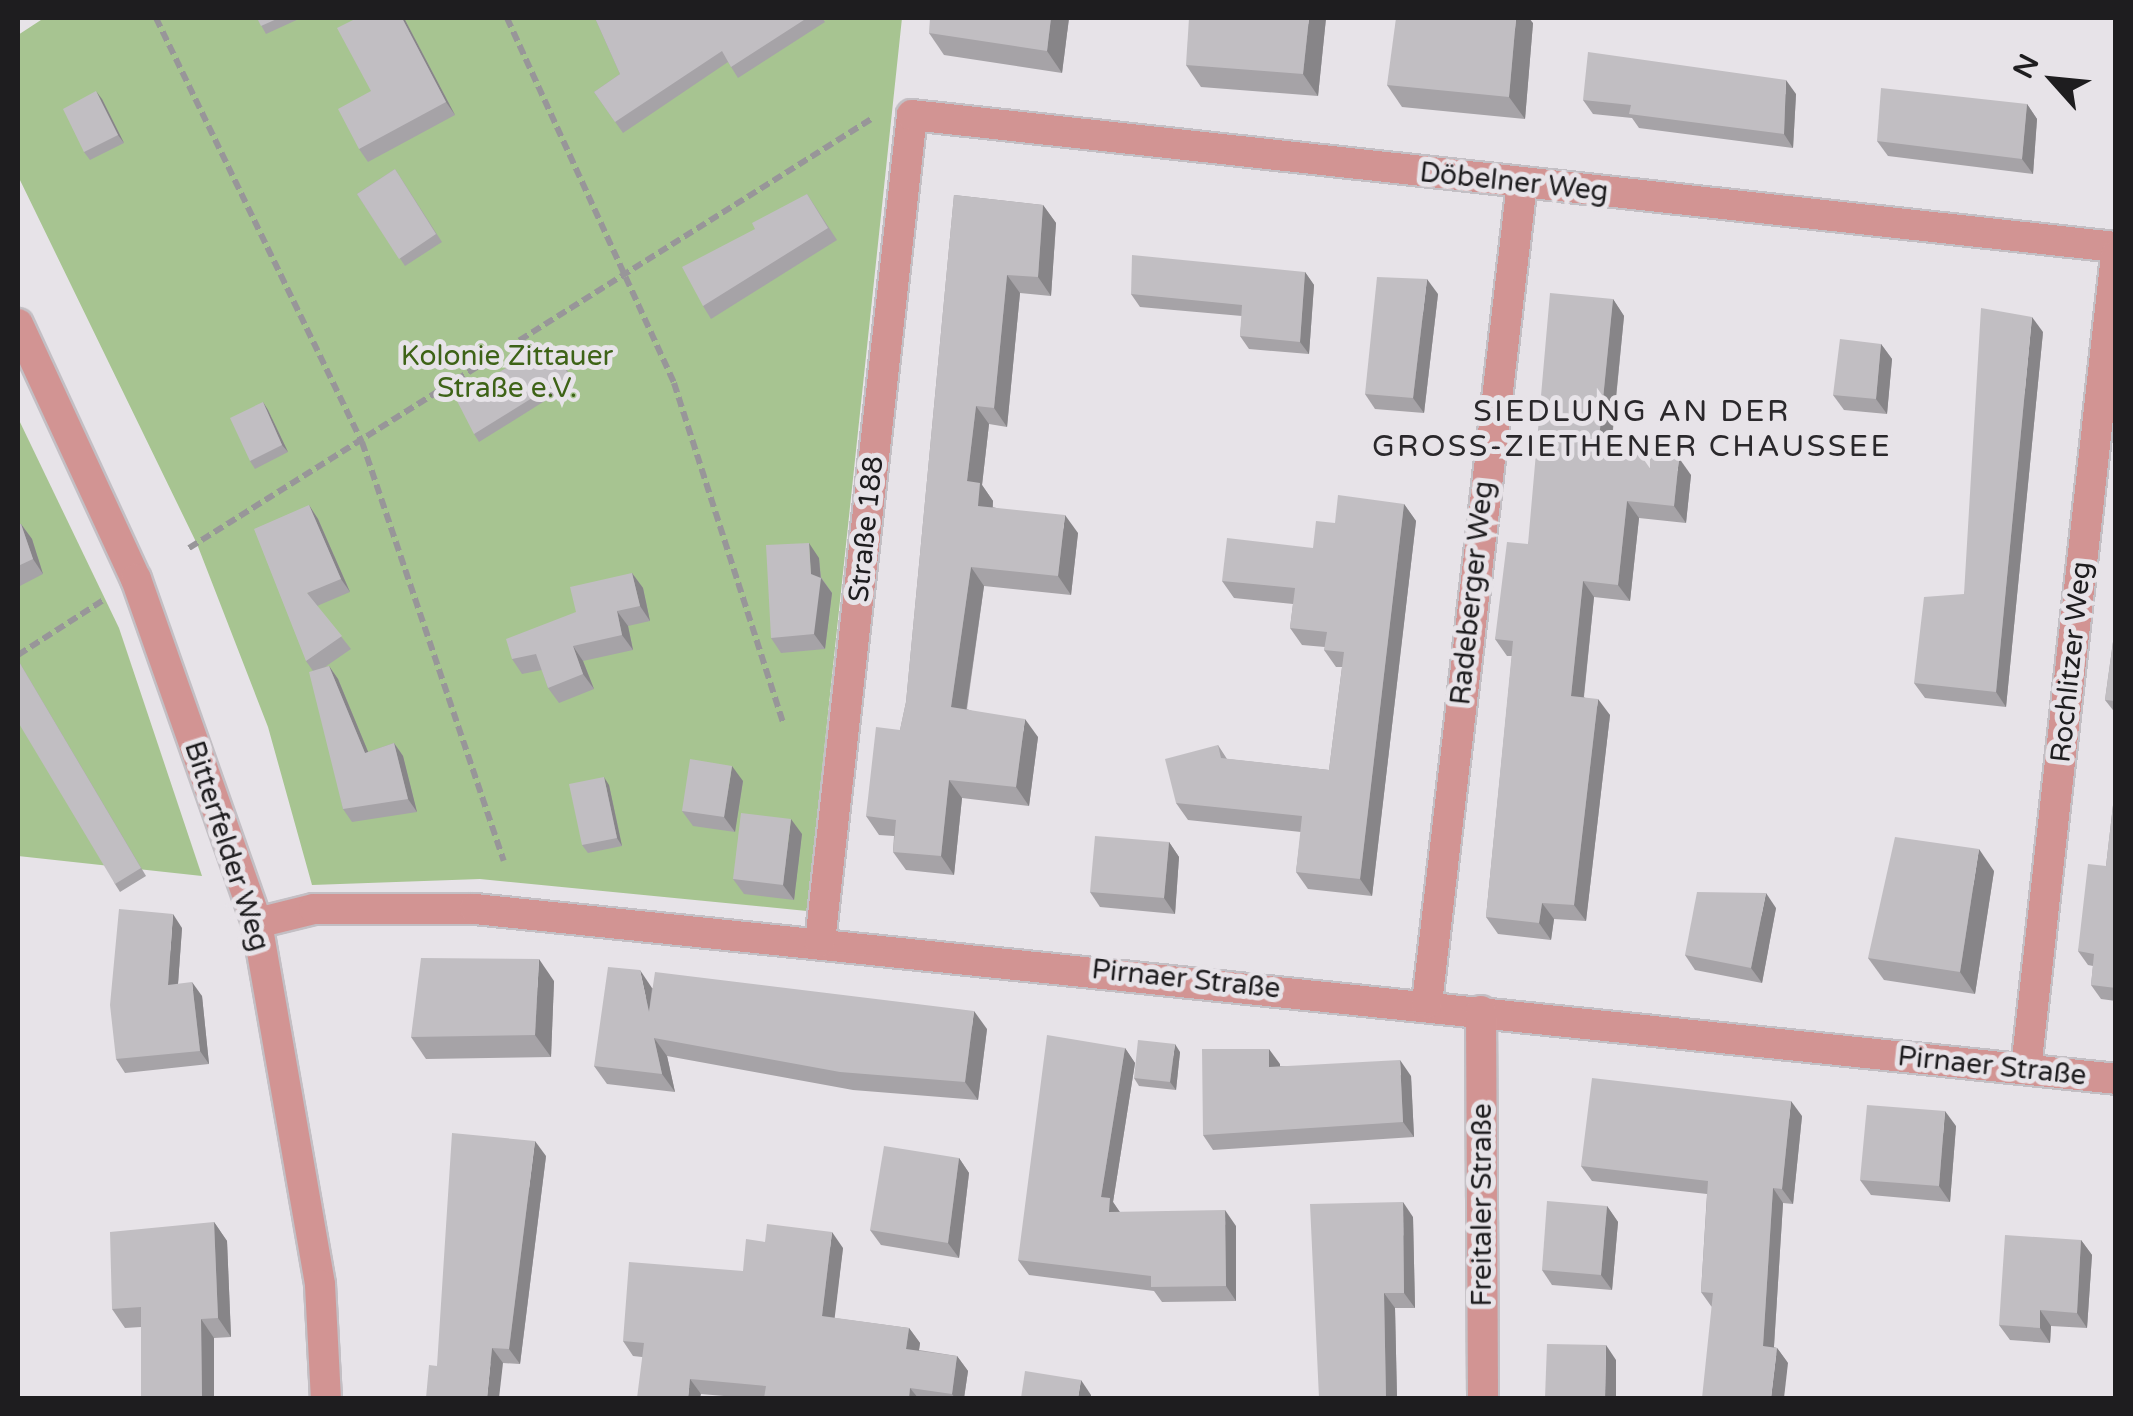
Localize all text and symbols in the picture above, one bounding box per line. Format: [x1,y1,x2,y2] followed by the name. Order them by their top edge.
[2003,30,2103,130] north arrow
[2006,49,2047,84] text: N
[1418,155,1610,209] street label: Döbelner Weg
[401,339,613,405] park label: Kolonie Zittauer Straße e.V.
[1372,394,1892,464] district label: SIEDLUNG AN DER GROSS-ZIETHENER CHAUSSEE
[842,454,890,604] street label: Straße 188
[1444,479,1500,707] street label: Radeberger Weg
[2044,560,2098,764] street label: Rochlitzer Weg
[177,737,277,955] street label: Bitterfelder Weg
[1090,952,1282,1006] street label: Pirnaer Straße
[1896,1039,2088,1093] street label: Pirnaer Straße
[1465,1103,1499,1307] street label: Freitaler Straße

